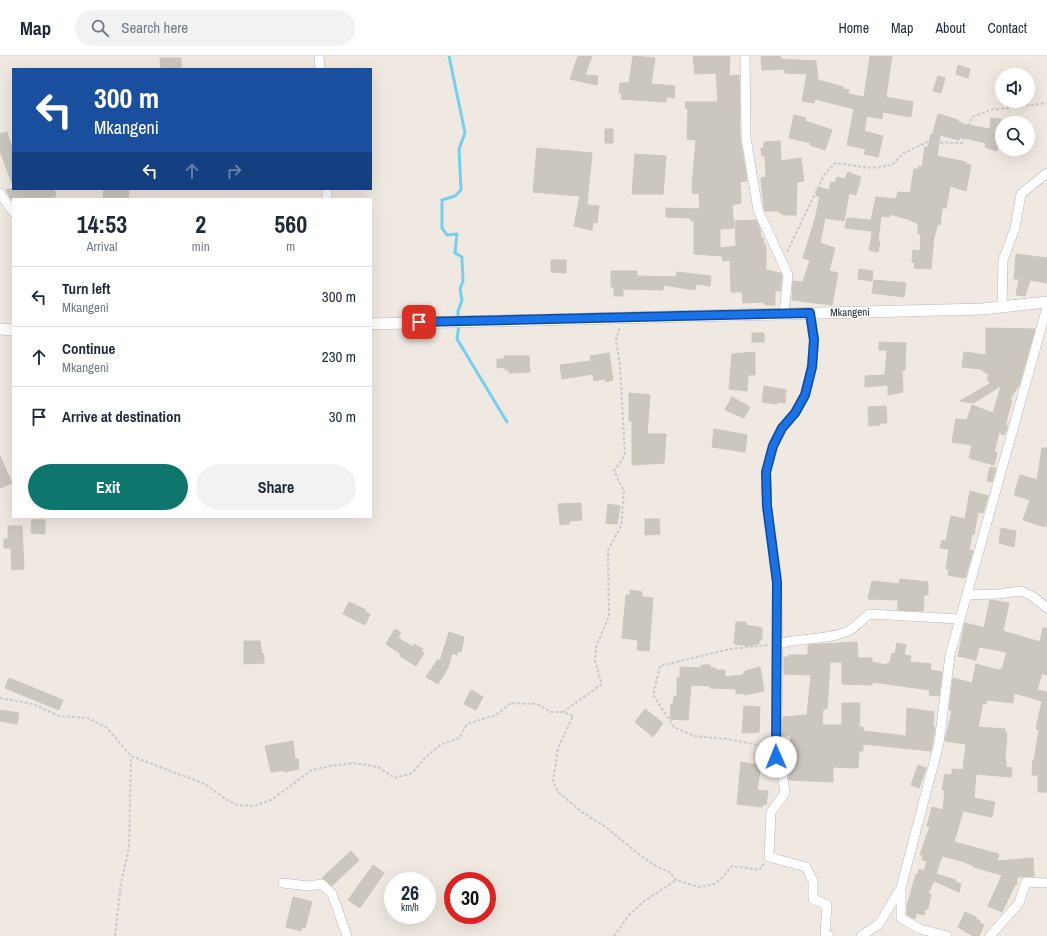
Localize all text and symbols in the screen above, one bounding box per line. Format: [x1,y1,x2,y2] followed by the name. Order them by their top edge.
[75,10,355,46] search box
[20,15,51,41] text: Map
[89,17,111,39] icon: search
[121,17,188,38] text: Search here
[838,19,869,37] text: Home
[891,19,913,37] text: Map
[935,19,965,37] text: About
[987,19,1027,37] text: Contact
[995,68,1035,156] map controls
[995,68,1035,108] button: sound
[94,79,159,117] text: 300 m
[28,84,80,136] icon: left
[94,115,159,140] text: Mkangeni
[995,116,1035,156] button: search
[139,160,161,182] icon: left
[181,160,203,182] icon: ahead
[223,160,245,182] icon: right
[77,208,127,240] text: 14:53
[195,208,206,240] text: 2
[274,208,307,240] text: 560
[87,238,117,255] text: Arrival
[192,238,210,255] text: min
[286,238,295,255] text: m
[62,278,110,299] text: Turn left
[28,286,50,308] icon: left
[322,286,356,307] text: 300 m
[62,299,109,316] text: Mkangeni
[402,305,436,339] pin
[830,305,870,319] street label: Mkangeni
[408,311,430,333] icon: arrive
[62,338,115,359] text: Continue
[28,346,50,368] icon: ahead
[322,346,356,367] text: 230 m
[62,359,109,376] text: Mkangeni
[28,406,50,428] icon: arrive
[62,406,181,427] text: Arrive at destination
[329,406,356,427] text: 30 m
[28,464,188,510] button: Exit
[196,464,356,510] button: Share
[755,736,797,778] position arrow
[444,872,496,924] speed limit sign: 30
[401,879,419,906] text: 26
[401,901,419,914] text: km/h

